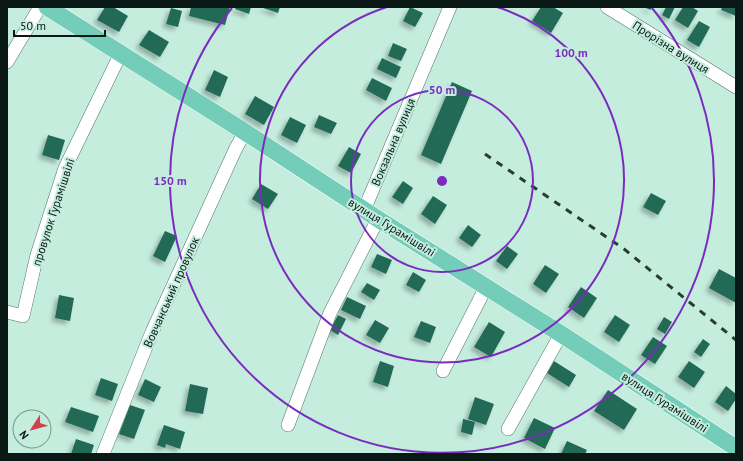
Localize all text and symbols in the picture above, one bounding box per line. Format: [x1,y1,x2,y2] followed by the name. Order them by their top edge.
[14,12,105,38] scale bar
[630,17,712,77] street label: Прорізна вулиця
[20,18,46,33] text: 50 m
[554,45,588,60] text: 100 m
[429,82,455,97] text: 50 m
[368,96,418,188] street label: Вокзальна вулиця
[28,156,78,268] street label: провулок Гурамішвілі
[153,173,187,188] text: 150 m
[435,174,449,188] centre of rings
[346,194,438,260] street label: вулиця Гурамішвілі
[140,234,202,350] street label: Вовчанський провулок
[619,369,711,435] street label: вулиця Гурамішвілі
[12,409,52,449] north arrow
[16,428,32,442] text: N

